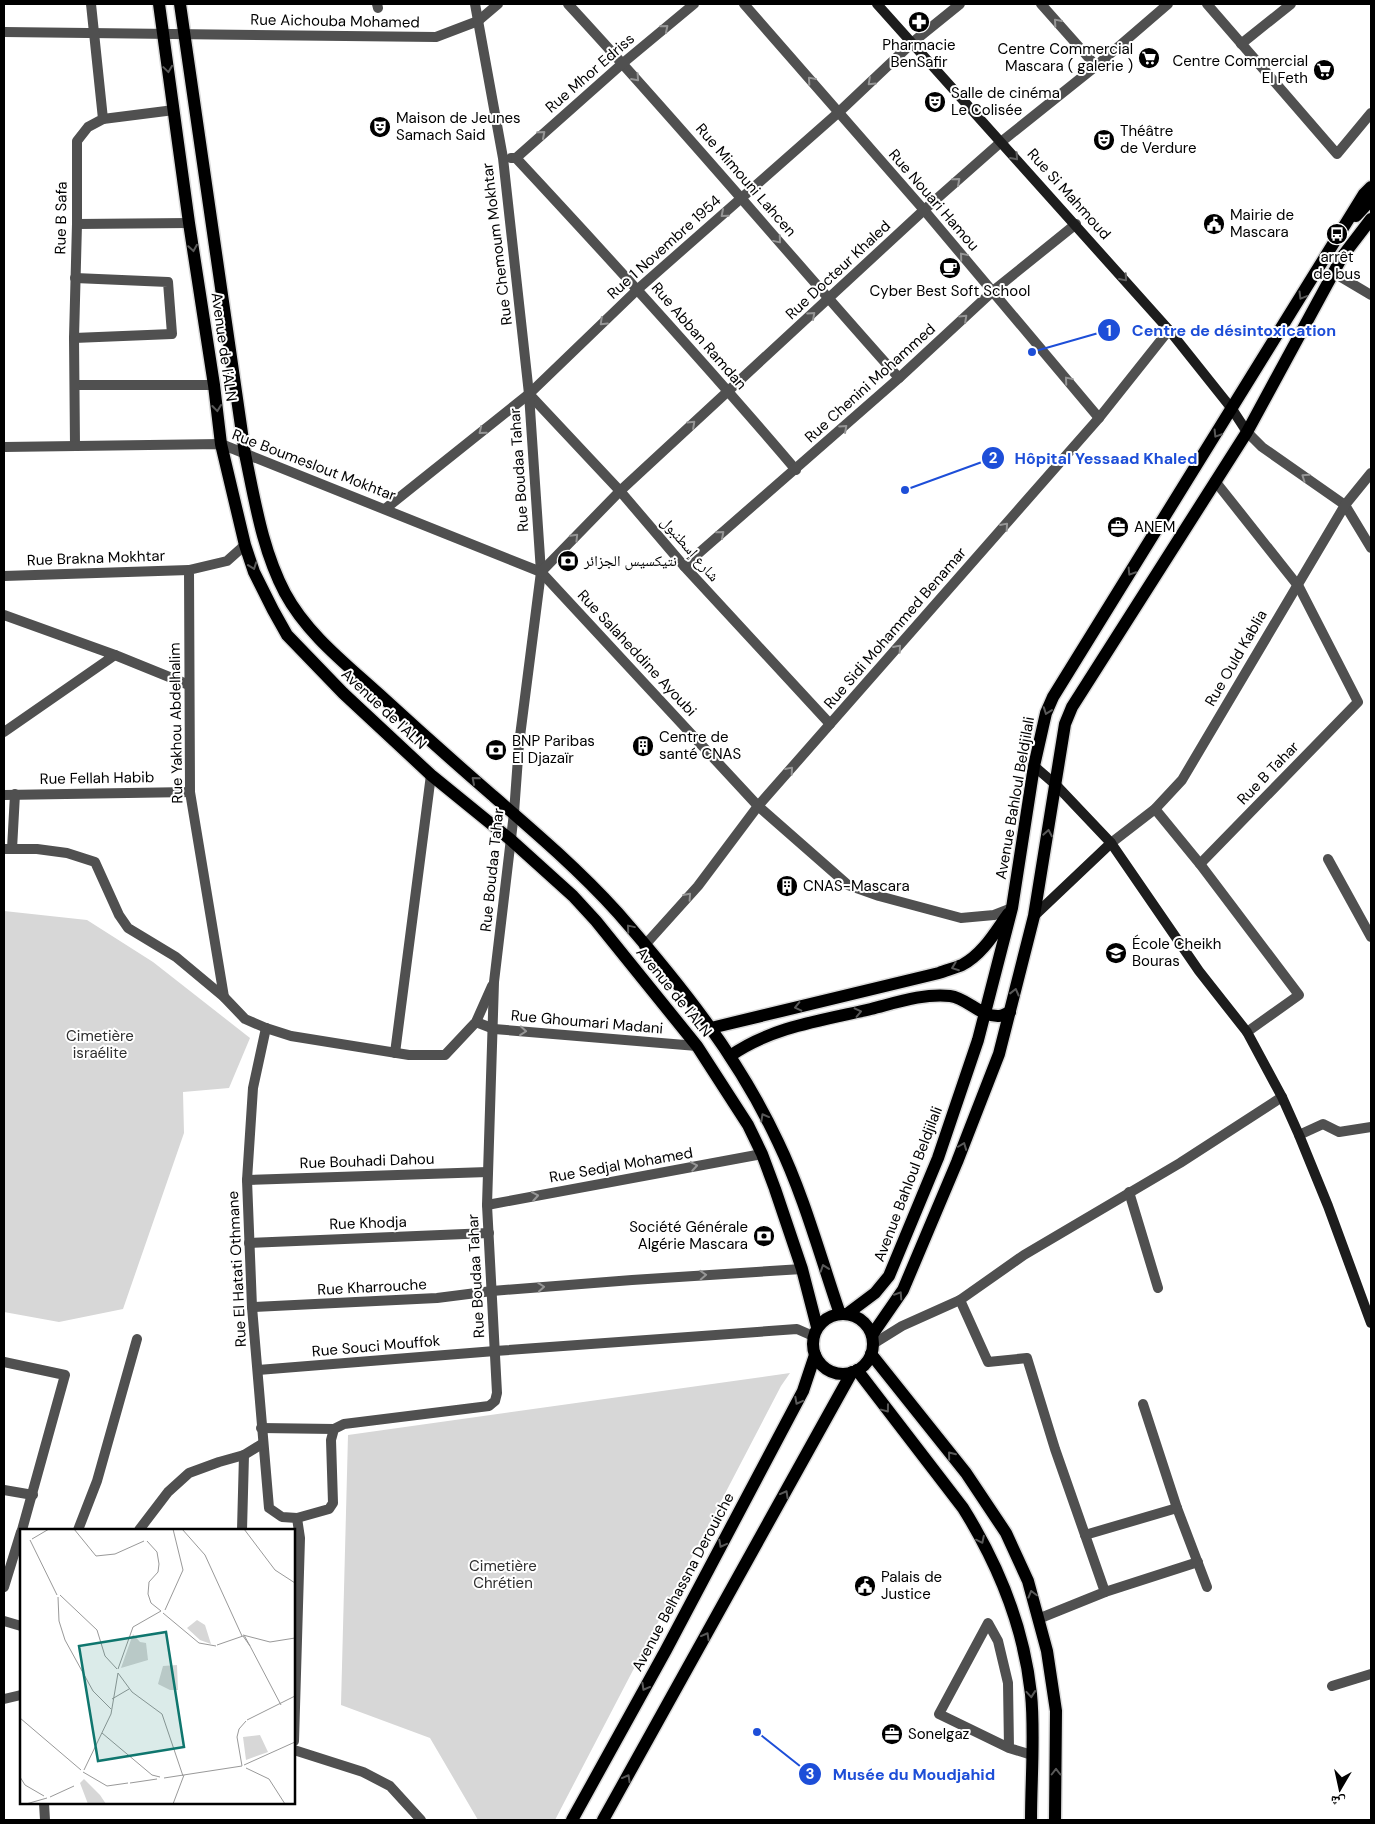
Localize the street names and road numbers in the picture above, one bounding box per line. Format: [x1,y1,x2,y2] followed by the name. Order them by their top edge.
[250,10,420,32] street label: Rue Aichouba Mohamed
[541,29,639,117] street label: Rue Mhor Edriss
[691,119,801,241] street label: Rue Mimouni Lahcen
[1023,144,1115,244] street label: Rue Si Mahmoud
[884,145,984,255] street label: Rue Nouari Hamou
[477,161,517,326] street label: Rue Chemoum Mokhtar
[50,181,72,255] street label: Rue B Safa
[603,191,725,303] street label: Rue 1 Novembre 1954
[781,216,895,324] street label: Rue Docteur Khaled
[647,278,751,394] street label: Rue Abban Ramdan
[206,291,242,403] street label: Avenue de l'ALN
[800,319,940,447] street label: Rue Chenini Mohammed
[505,407,533,533] street label: Rue Boudaa Tahar
[229,424,399,506] street label: Rue Boumeslout Mokhtar
[656,512,724,586] street label: شارع إسطنبول
[819,543,971,713] street label: Rue Sidi Mohammed Benamar
[26,546,166,570] street label: Rue Brakna Mokhtar
[573,585,701,721] street label: Rue Salaheddine Ayoubi
[1200,606,1272,710] street label: Rue Ould Kablia
[165,642,187,804] street label: Rue Yakhou Abdelhalim
[337,664,431,754] street label: Avenue de l'ALN
[991,715,1039,881] street label: Avenue Bahloul Beldjilali
[1233,737,1304,809] street label: Rue B Tahar
[40,767,154,789] street label: Rue Fellah Habib
[476,807,508,933] street label: Rue Boudaa Tahar
[632,943,716,1041] street label: Avenue de l'ALN
[510,1005,664,1039] street label: Rue Ghoumari Madani
[869,1103,947,1265] street label: Avenue Bahloul Beldjilali
[548,1143,694,1187] street label: Rue Sedjal Mohamed
[299,1149,435,1173] street label: Rue Bouhadi Dahou
[223,1191,251,1347] street label: Rue El Hatati Othmane
[329,1212,407,1234] street label: Rue Khodja
[463,1213,489,1338] street label: Rue Boudaa Tahar
[317,1274,427,1300] street label: Rue Kharrouche
[311,1330,441,1362] street label: Rue Souci Mouffok
[627,1489,739,1675] street label: Avenue Belhassna Derouiche

